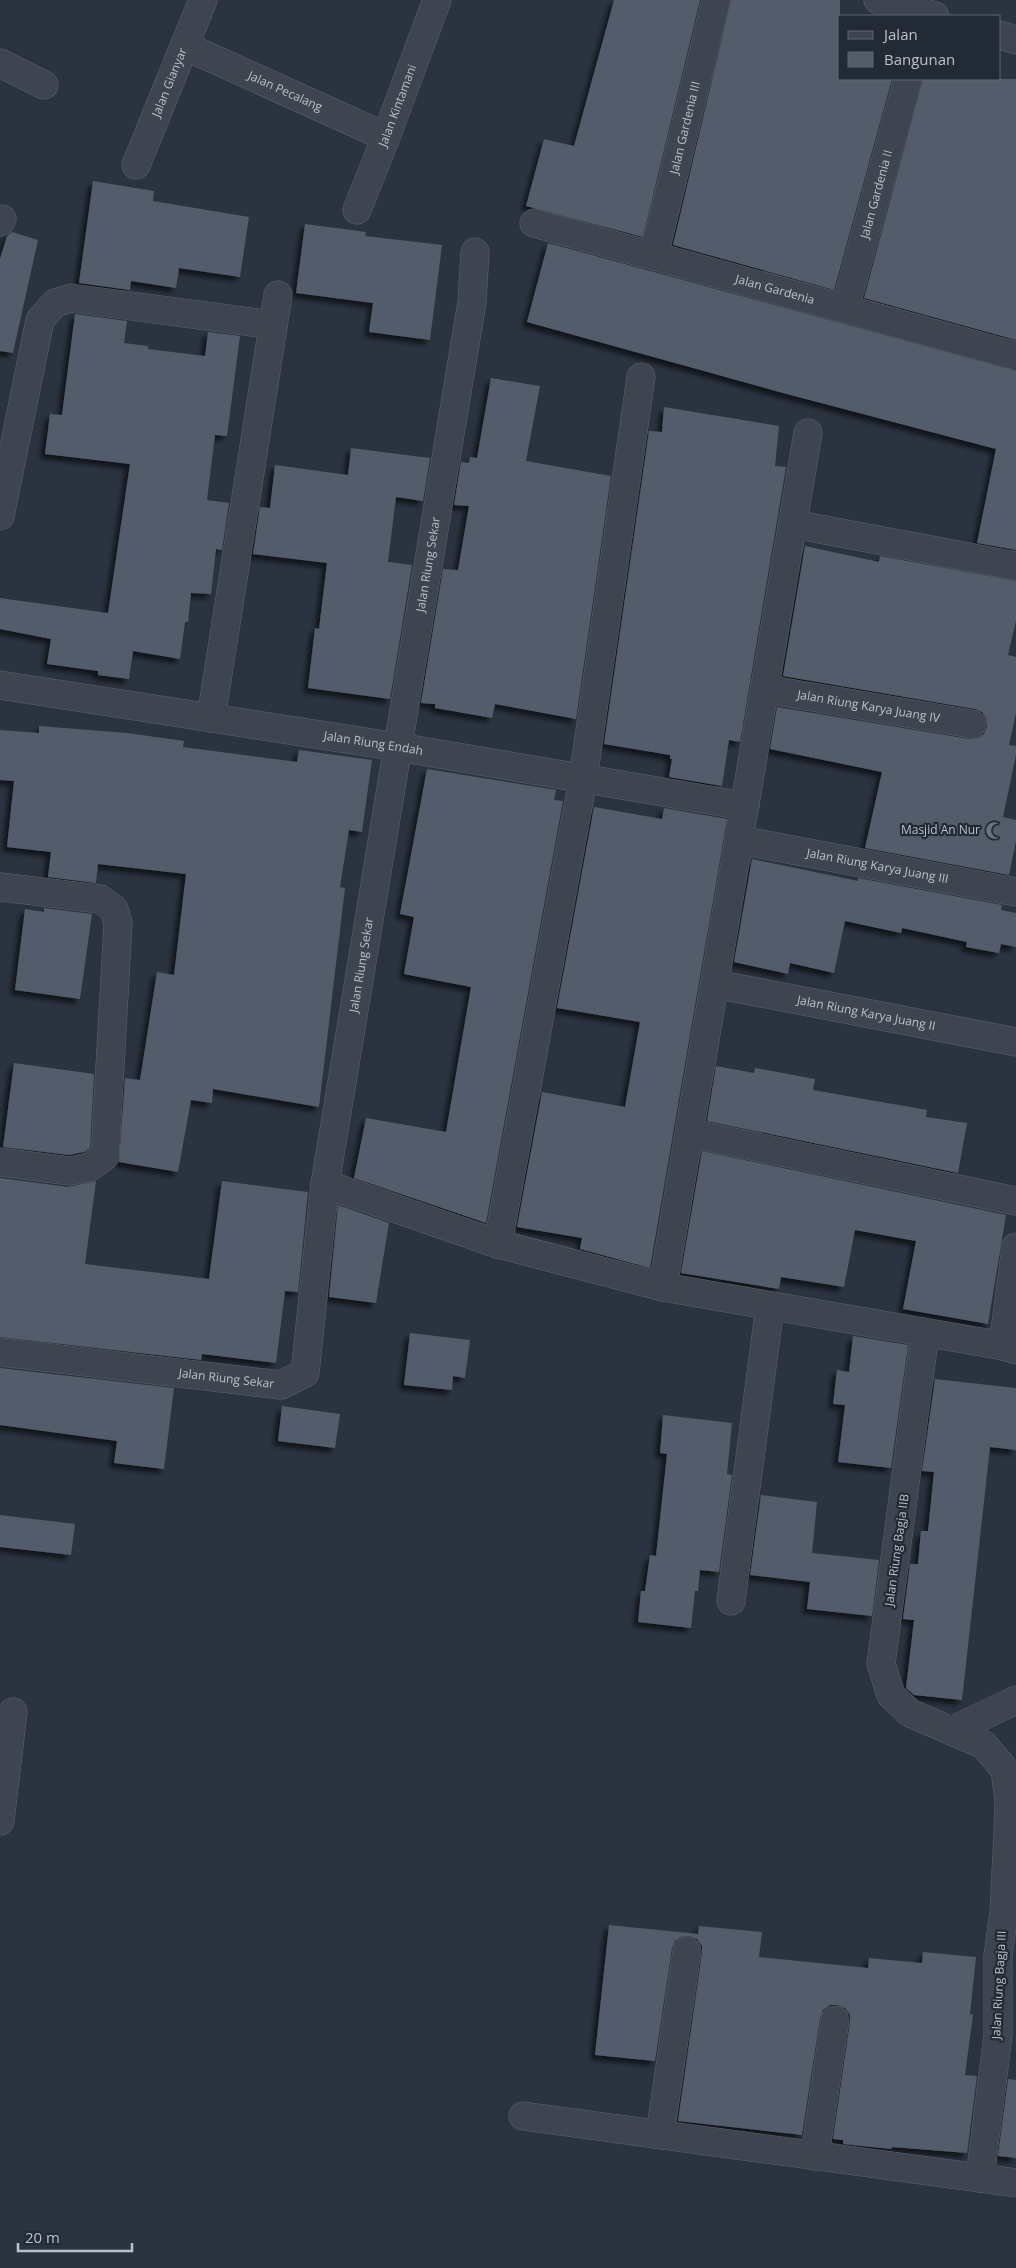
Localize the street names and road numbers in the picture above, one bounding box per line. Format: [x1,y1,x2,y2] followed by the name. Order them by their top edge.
[147,45,191,121] street label: Jalan Gianyar
[374,62,420,150] street label: Jalan Kintamani
[245,66,326,115] street label: Jalan Pecalang
[665,80,704,177] street label: Jalan Gardenia III
[855,148,896,241] street label: Jalan Gardenia II
[733,270,817,308] street label: Jalan Gardenia
[411,515,444,614] street label: Jalan Riung Sekar
[795,685,942,727] street label: Jalan Riung Karya Juang IV
[322,726,424,759] street label: Jalan Riung Endah
[804,844,950,887] street label: Jalan Riung Karya Juang III
[345,916,377,1015] street label: Jalan Riung Sekar
[795,991,937,1034] street label: Jalan Riung Karya Juang II
[177,1364,275,1392] street label: Jalan Riung Sekar
[880,1493,913,1608] street label: Jalan Riung Bagja IIB
[987,1930,1010,2041] street label: Jalan Riung Bagja III

